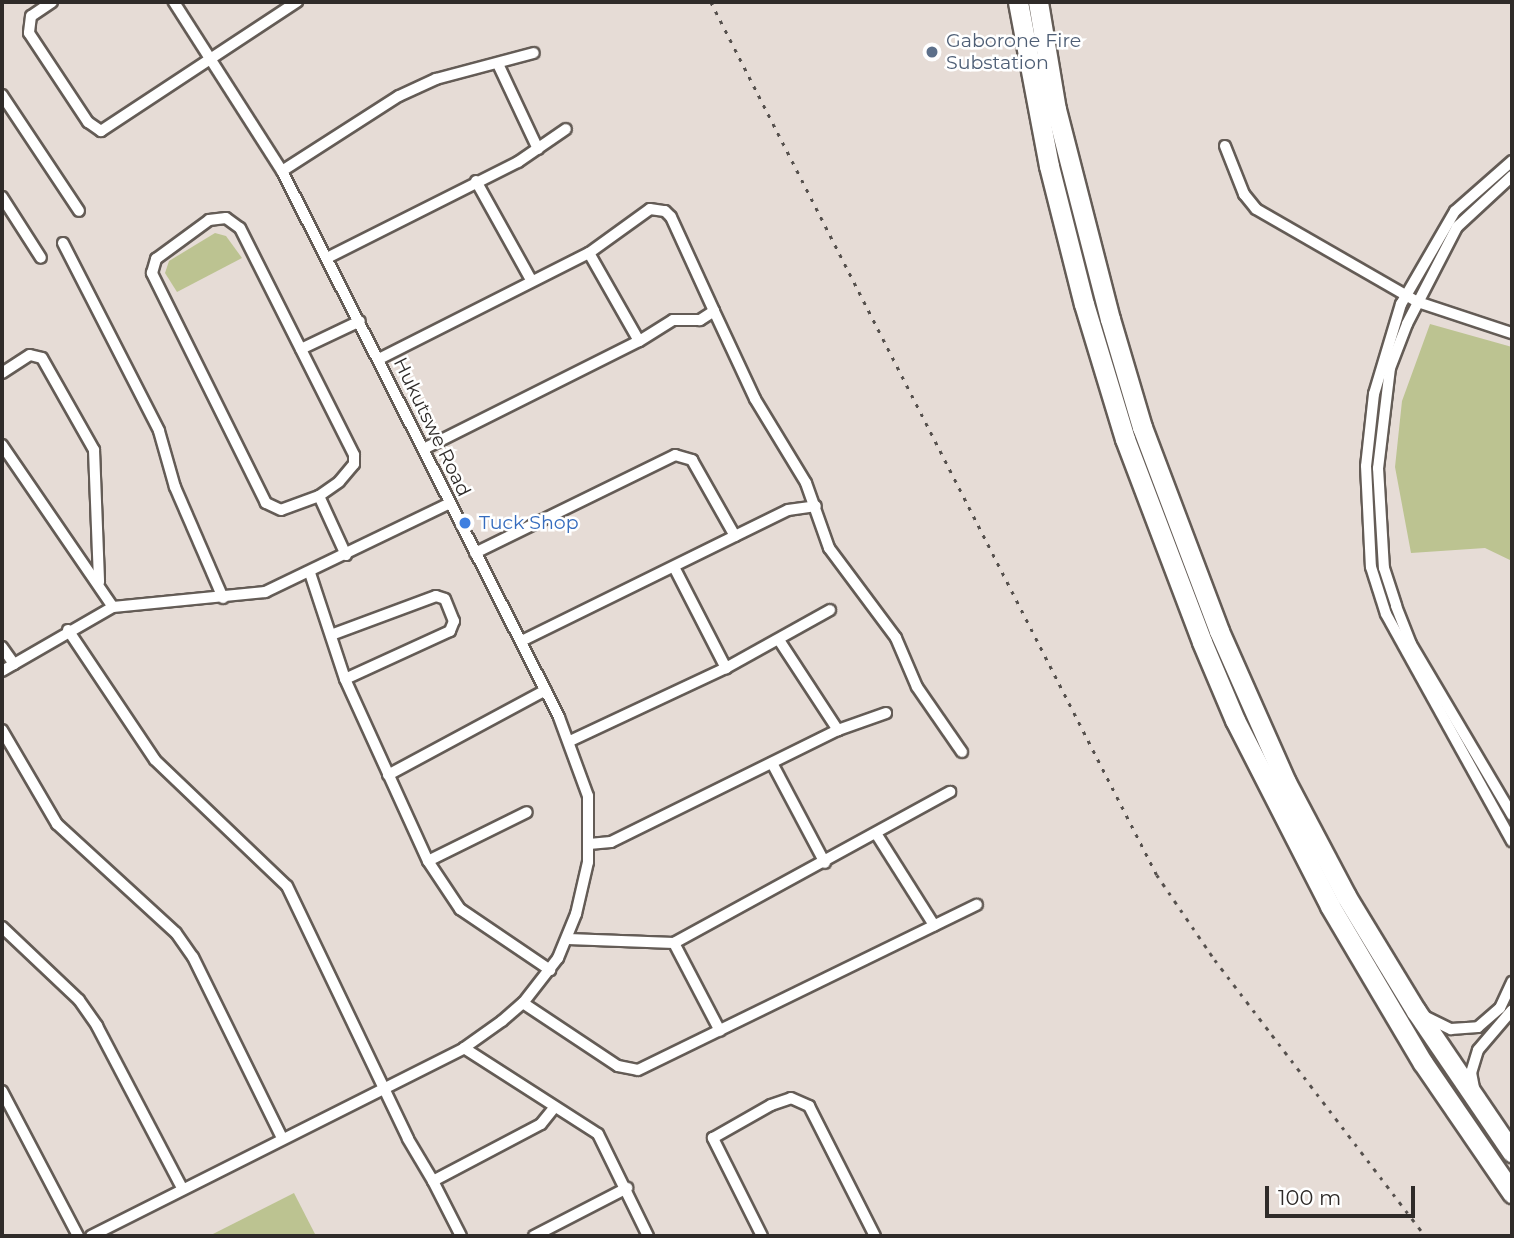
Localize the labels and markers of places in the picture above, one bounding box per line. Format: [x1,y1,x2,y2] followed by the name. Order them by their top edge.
[946,30,1081,74] place label: Gaborone Fire Substation
[924,44,940,60] marker: Gaborone Fire Substation
[479,512,579,534] place label: Tuck Shop
[457,515,473,531] marker: Tuck Shop

